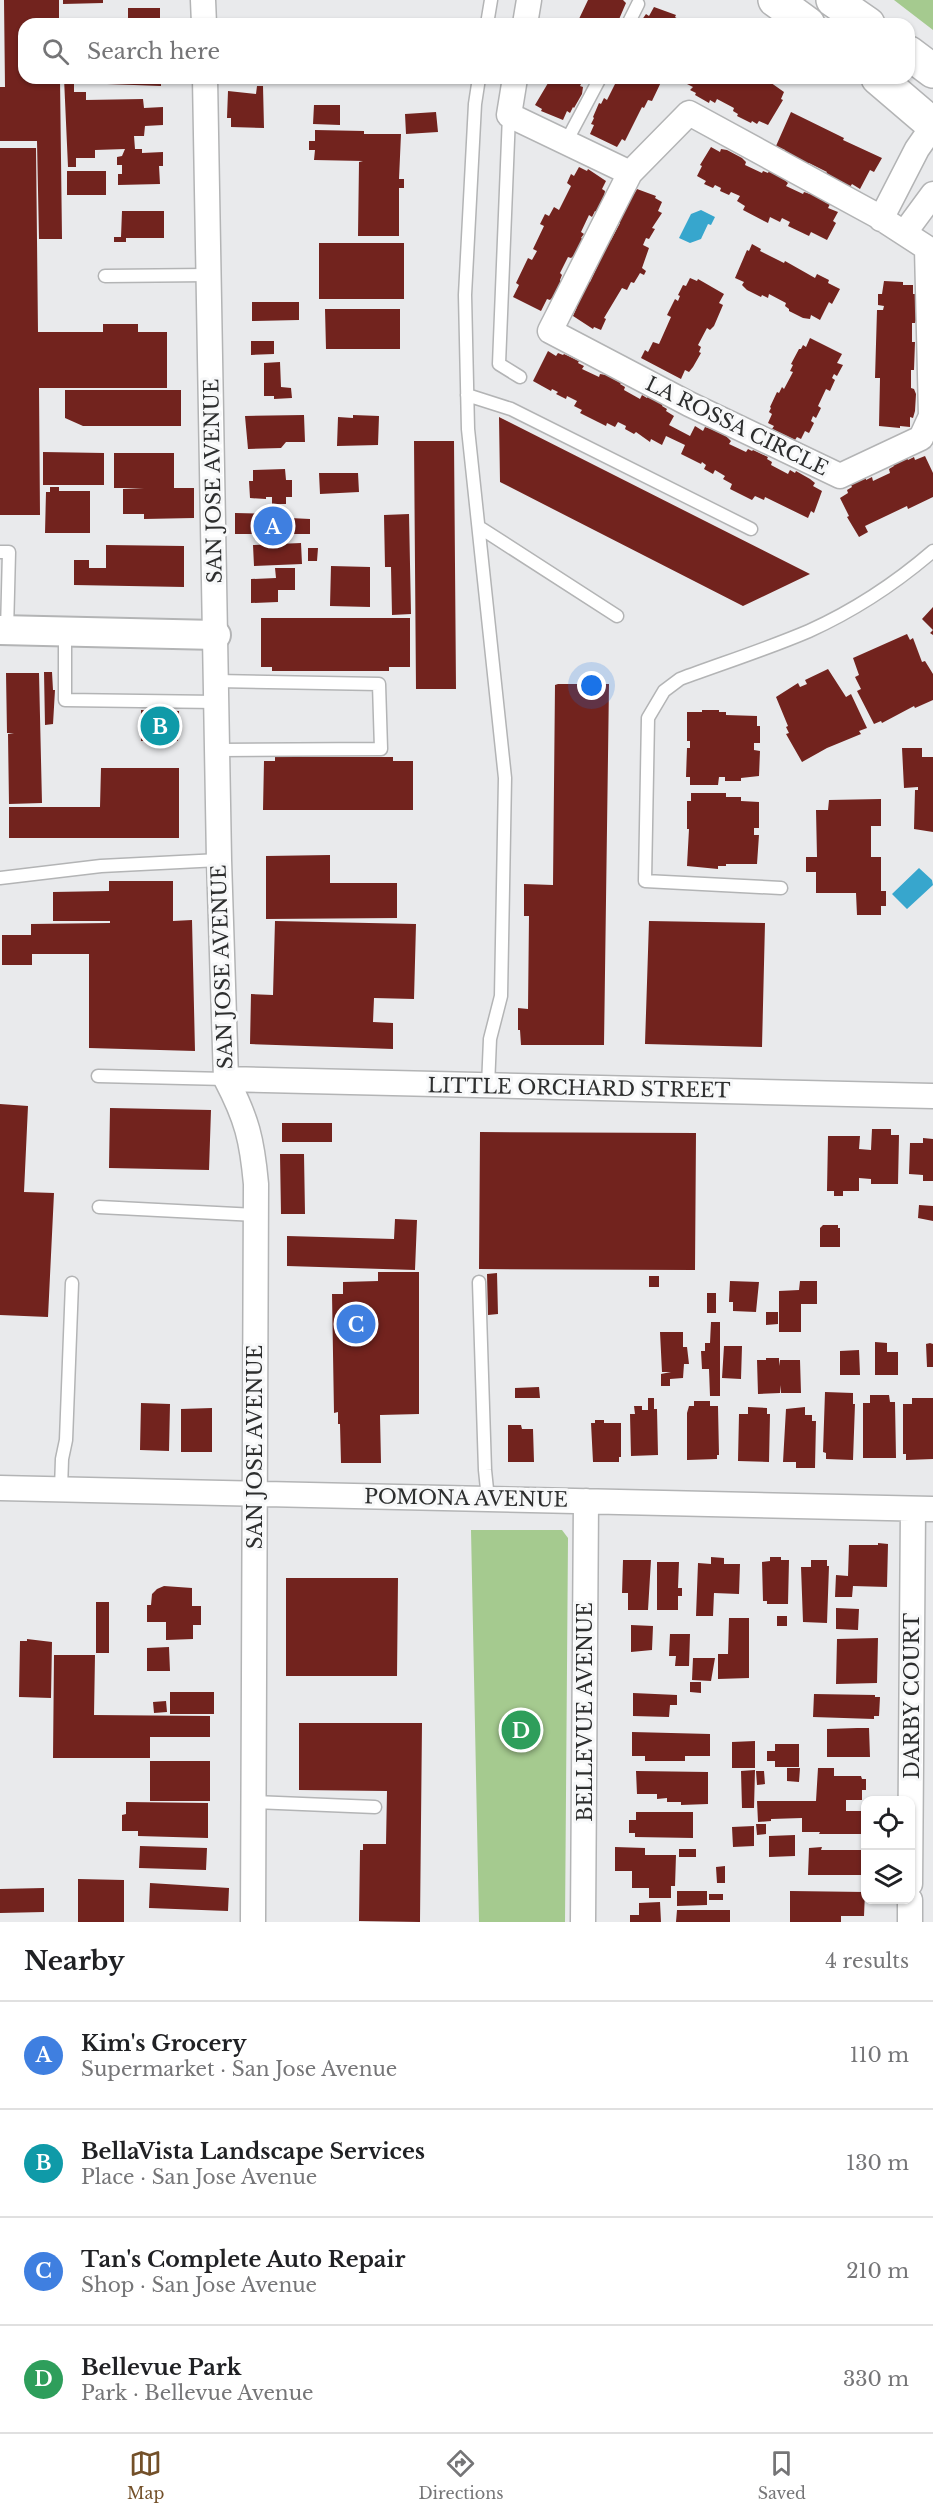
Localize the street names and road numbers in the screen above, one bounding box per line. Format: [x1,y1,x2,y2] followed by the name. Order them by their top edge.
[642,371,832,481] street label: LA ROSSA CIRCLE
[199,378,227,584] street label: SAN JOSE AVENUE
[206,864,238,1070] street label: SAN JOSE AVENUE
[427,1073,731,1103] street label: LITTLE ORCHARD STREET
[243,1345,267,1549] street label: SAN JOSE AVENUE
[364,1484,568,1512] street label: POMONA AVENUE
[573,1602,597,1822] street label: BELLEVUE AVENUE
[900,1613,924,1779] street label: DARBY COURT

